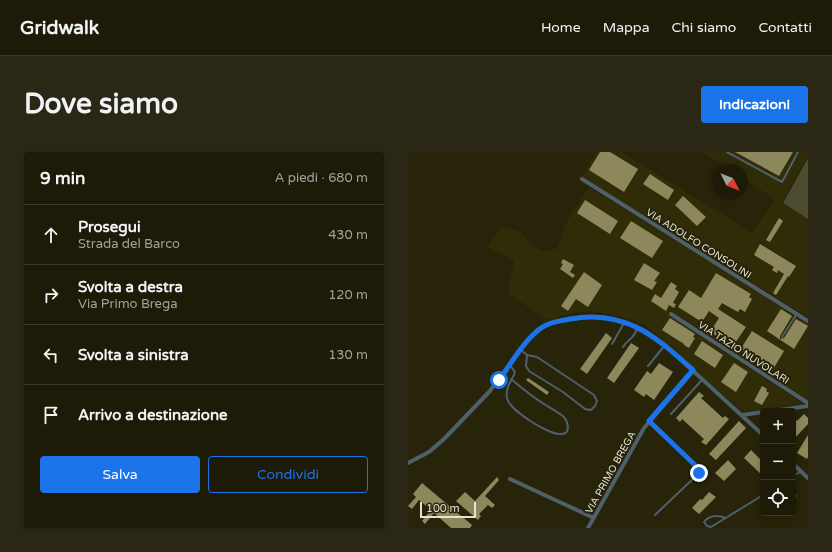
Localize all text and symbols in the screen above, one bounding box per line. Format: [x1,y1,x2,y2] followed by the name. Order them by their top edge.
[20,17,99,39] text: Gridwalk
[541,19,581,36] text: Home
[603,19,650,36] text: Mappa
[672,19,736,36] text: Chi siamo
[758,19,812,36] text: Contatti
[701,86,808,123] button: Indicazioni
[24,87,178,121] text: Dove siamo
[712,164,748,200] north arrow
[40,168,85,189] text: 9 min
[275,170,368,186] text: A piedi · 680 m
[644,206,753,281] street label: VIA ADOLFO CONSOLINI
[78,218,141,236] text: Prosegui
[40,224,62,246] icon: ahead
[328,227,368,243] text: 430 m
[78,236,180,252] text: Strada del Barco
[78,278,183,296] text: Svolta a destra
[40,284,62,306] icon: right
[328,287,368,303] text: 120 m
[78,296,177,312] text: Via Primo Brega
[696,319,791,387] street label: VIA TAZIO NUVOLARI
[40,344,62,366] icon: left
[78,346,189,364] text: Svolta a sinistra
[328,347,368,363] text: 130 m
[490,371,508,389] route start
[40,404,62,426] icon: arrive
[78,406,228,424] text: Arrivo a destinazione
[760,408,796,516] map controls
[760,408,796,444] button: +
[583,429,638,516] street label: VIA PRIMO BREGA
[760,444,796,480] button: −
[40,456,200,493] button: Salva
[208,456,368,493] button: Condividi
[690,464,708,482] route end
[760,480,796,516] button: locate
[420,500,476,519] scale bar
[426,502,460,515] text: 100 m

